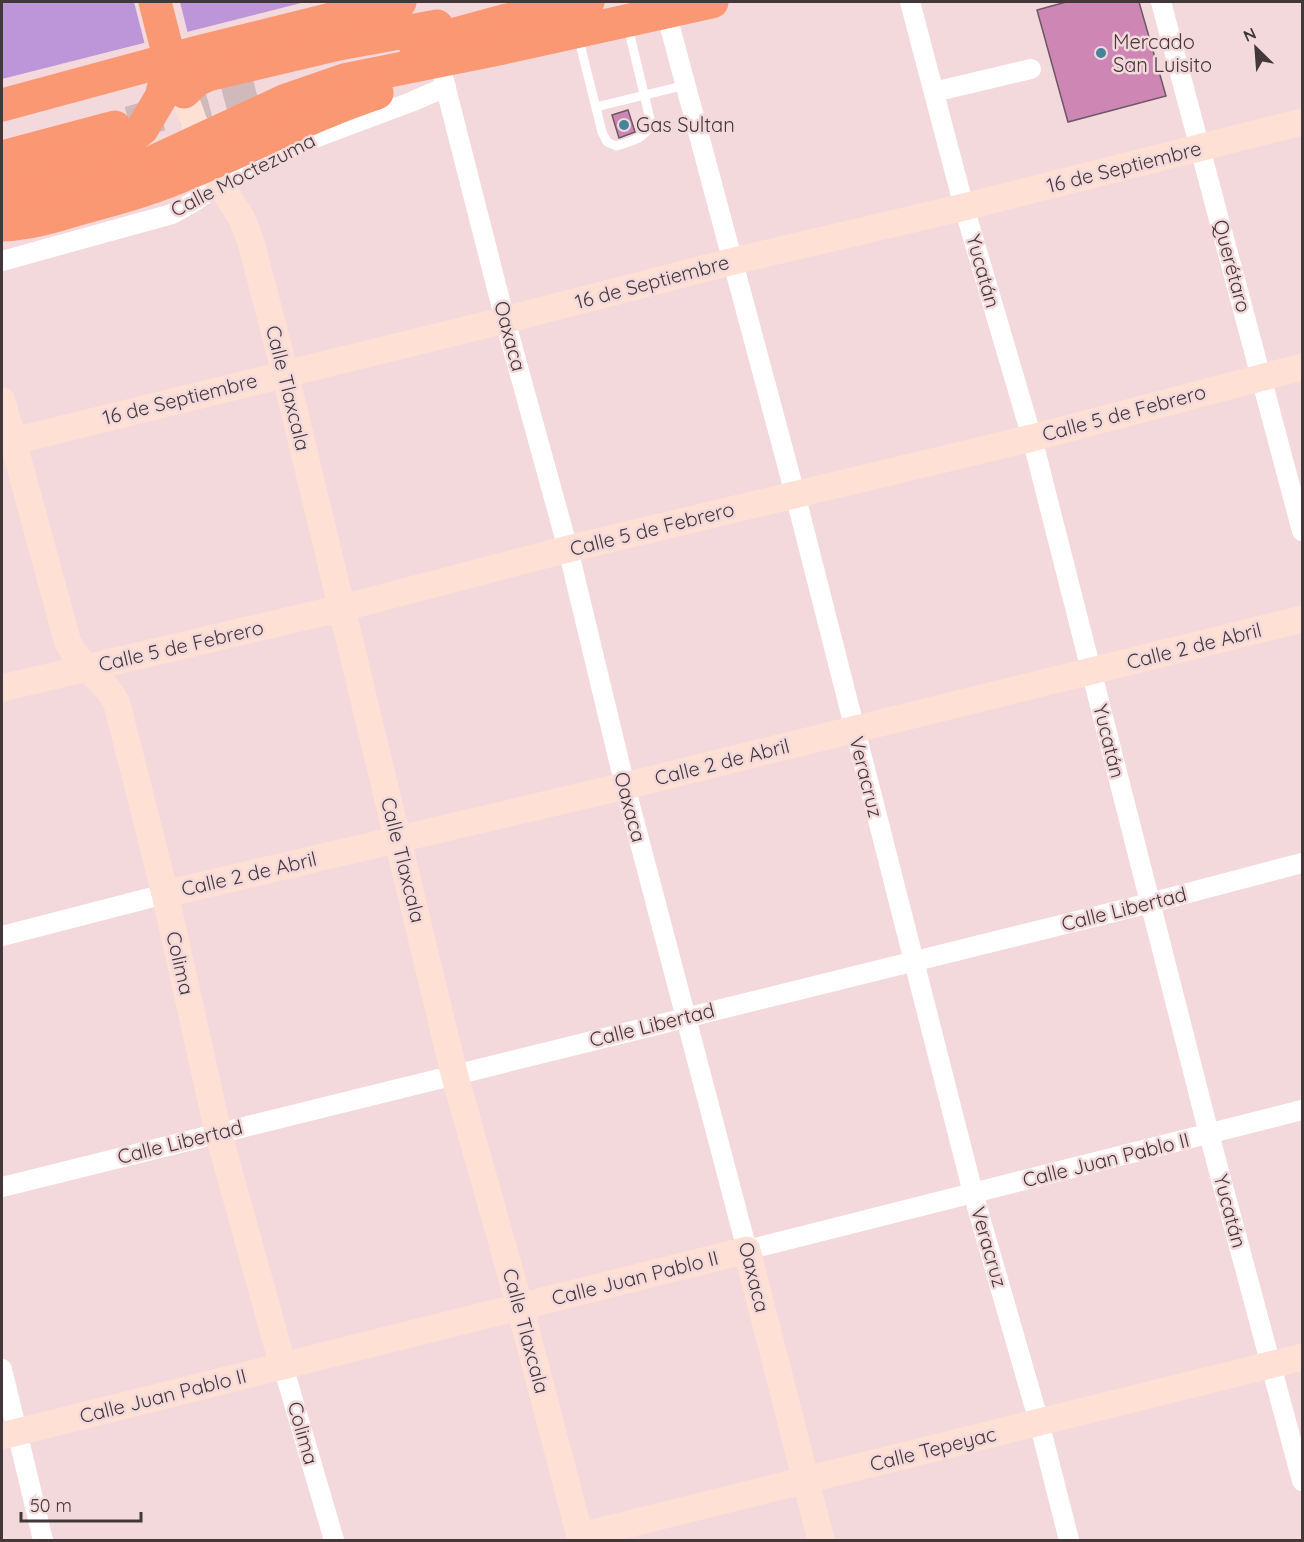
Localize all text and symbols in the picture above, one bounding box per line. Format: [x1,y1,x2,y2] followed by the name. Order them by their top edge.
[1226,18,1286,78] north arrow
[1240,23,1259,46] text: N
[1113,29,1212,77] place label: Mercado San Luisito
[1094,46,1108,60] marker: Mercado San Luisito
[636,112,735,137] place label: Gas Sultan
[617,118,631,132] marker: Gas Sultan
[166,127,319,222] street label: Calle Moctezuma
[1044,135,1204,198] street label: 16 de Septiembre
[1208,217,1257,315] street label: Querétaro
[961,231,1006,310] street label: Yucatán
[572,249,732,314] street label: 16 de Septiembre
[489,298,532,374] street label: Oaxaca
[261,323,316,453] street label: Calle Tlaxcala
[100,367,260,430] street label: 16 de Septiembre
[1039,379,1209,446] street label: Calle 5 de Febrero
[567,496,737,561] street label: Calle 5 de Febrero
[96,614,266,677] street label: Calle 5 de Febrero
[1124,617,1264,674] street label: Calle 2 de Abril
[1088,701,1131,780] street label: Yucatán
[652,733,792,790] street label: Calle 2 de Abril
[844,734,889,820] street label: Veracruz
[609,769,652,845] street label: Oaxaca
[376,795,431,925] street label: Calle Tlaxcala
[179,846,319,901] street label: Calle 2 de Abril
[1059,881,1189,936] street label: Calle Libertad
[161,929,200,997] street label: Colima
[587,997,717,1052] street label: Calle Libertad
[115,1114,245,1169] street label: Calle Libertad
[1020,1127,1192,1192] street label: Calle Juan Pablo II
[1209,1171,1252,1250] street label: Yucatán
[966,1204,1013,1290] street label: Veracruz
[734,1239,775,1315] street label: Oaxaca
[549,1245,721,1310] street label: Calle Juan Pablo II
[498,1266,555,1396] street label: Calle Tlaxcala
[77,1363,249,1428] street label: Calle Juan Pablo II
[283,1398,324,1467] street label: Colima
[867,1421,999,1476] street label: Calle Tepeyac
[21,1485,141,1523] scale bar
[30,1494,72,1517] text: 50 m

